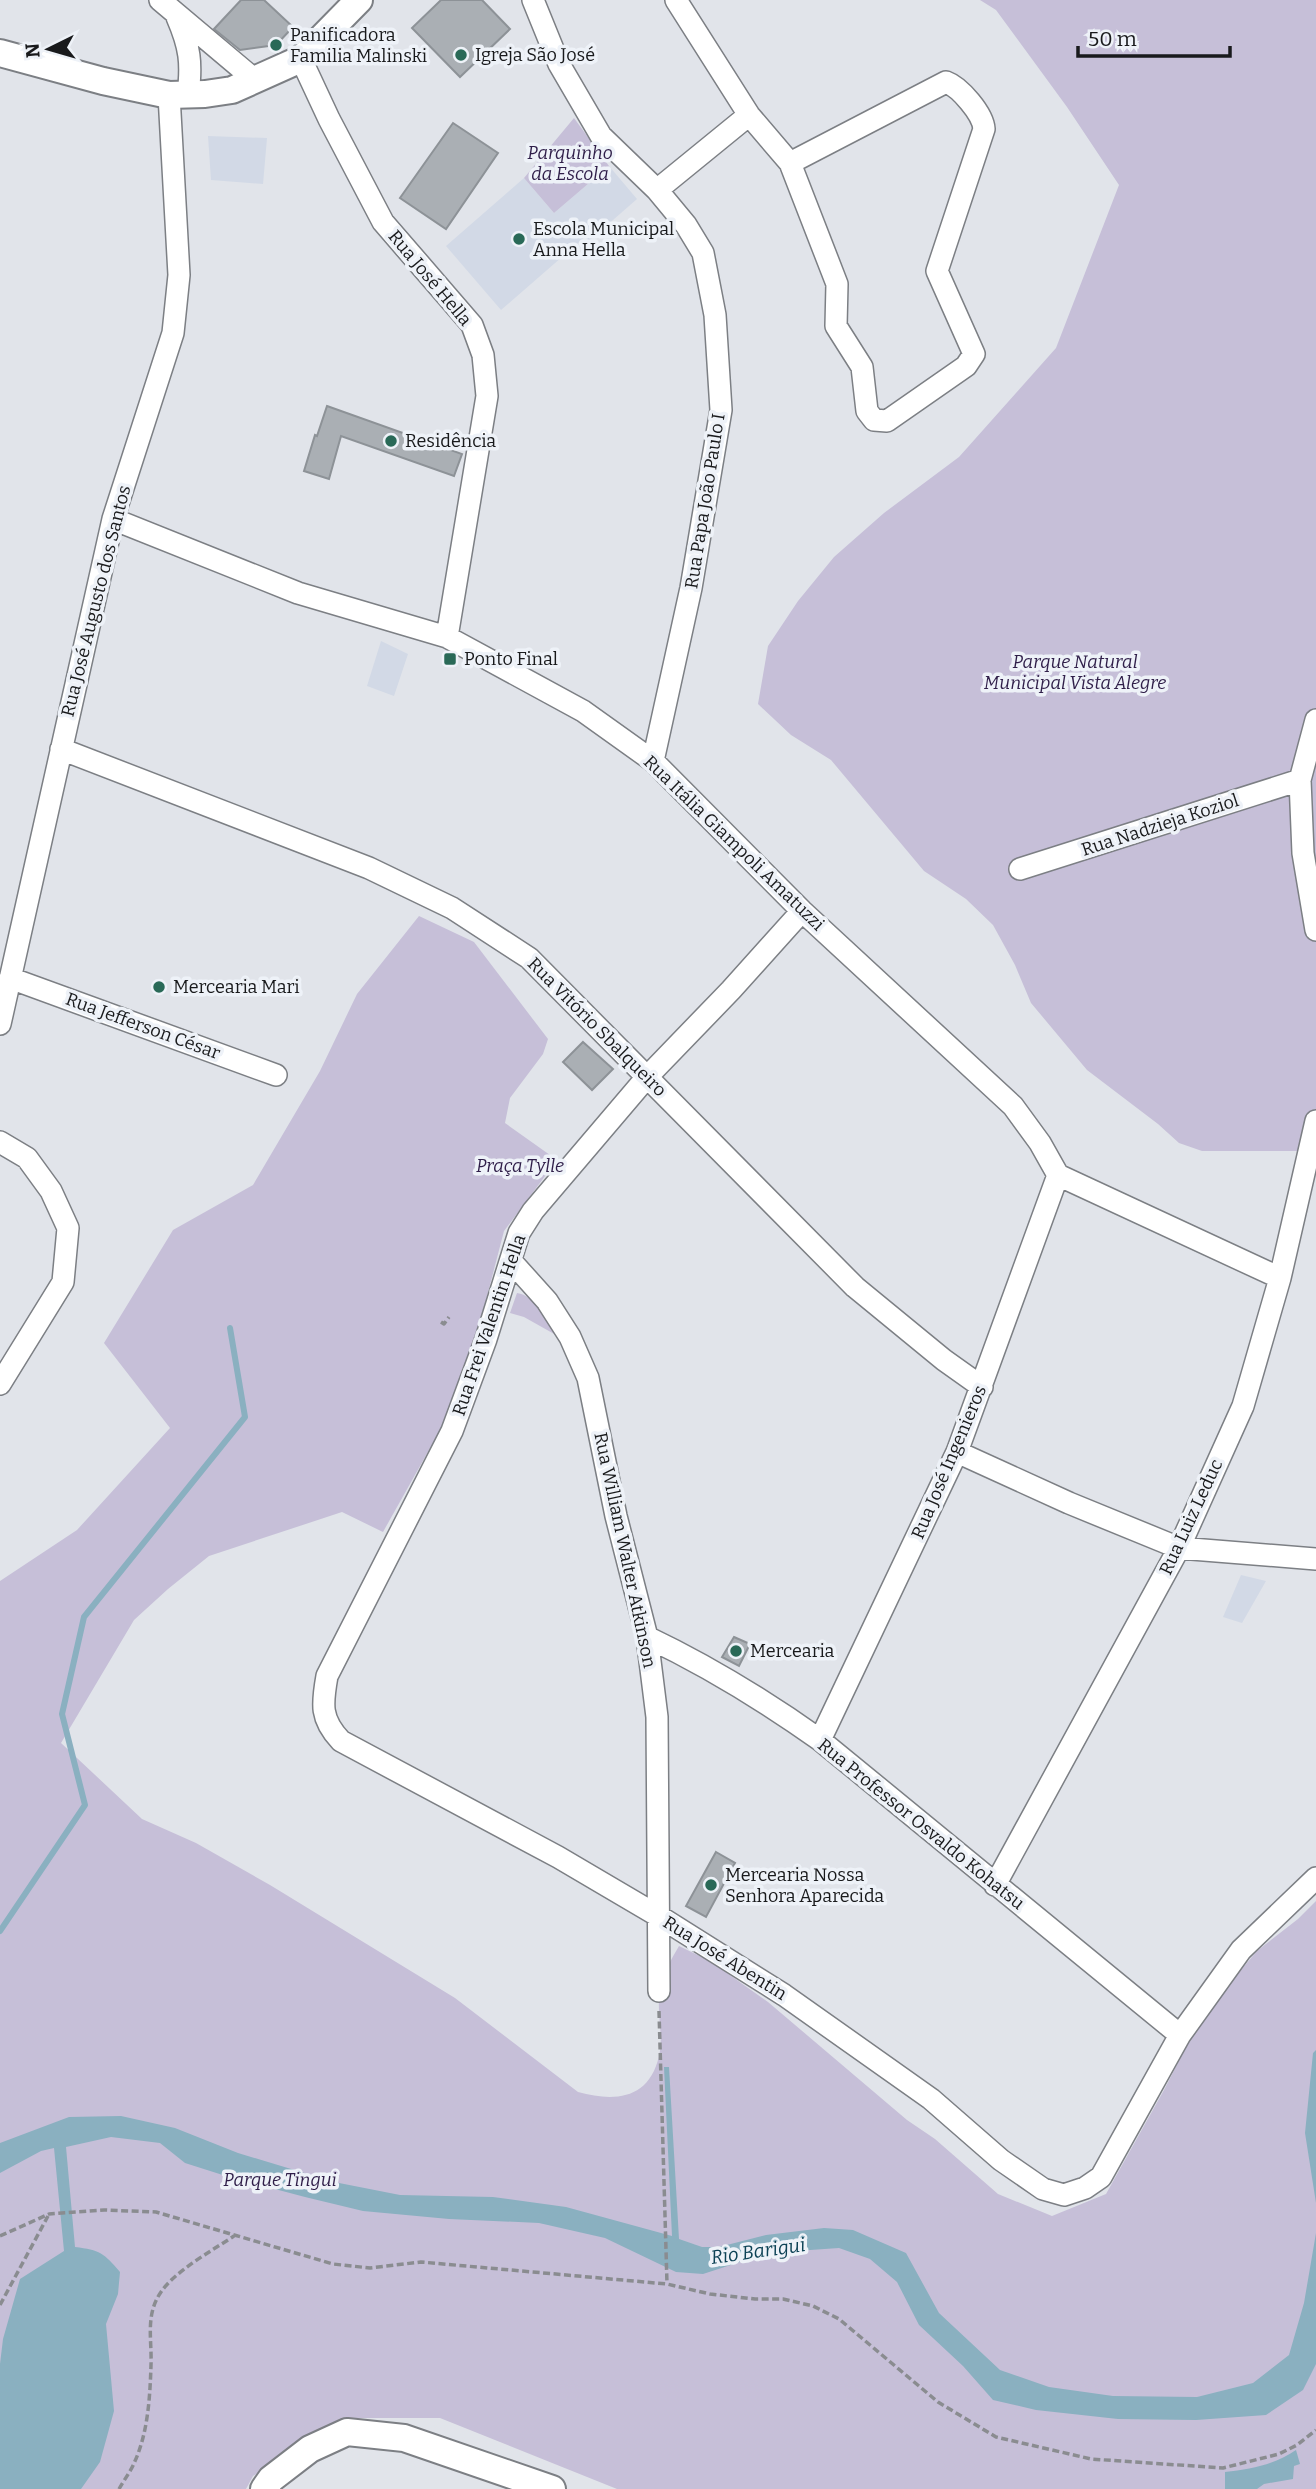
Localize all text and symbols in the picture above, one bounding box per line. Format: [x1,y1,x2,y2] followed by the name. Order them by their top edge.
[14,14,84,84] north arrow
[1078,14,1230,58] scale bar
[290,24,427,67] place label: Panificadora Familia Malinski
[1088,26,1137,52] text: 50 m
[268,37,284,53] marker: Panificadora Familia Malinski
[20,42,45,59] text: N
[475,44,595,66] place label: Igreja São José
[453,47,469,63] marker: Igreja São José
[527,142,613,185] park label: Parquinho da Escola
[533,218,674,261] place label: Escola Municipal Anna Hella
[384,226,476,330] street label: Rua José Hella
[511,231,527,247] marker: Escola Municipal Anna Hella
[680,412,730,590] street label: Rua Papa João Paulo I
[405,430,496,452] place label: Residência
[383,433,399,449] marker: Residência
[57,483,135,719] street label: Rua José Augusto dos Santos
[464,648,558,670] place label: Ponto Final
[442,651,458,667] marker: Ponto Final
[984,651,1166,694] park label: Parque Natural Municipal Vista Alegre
[639,751,829,935] street label: Rua Itália Giampoli Amatuzzi
[1078,789,1242,861] street label: Rua Nadzieja Koziol
[523,953,671,1101] street label: Rua Vitório Sbalqueiro
[173,976,300,998] place label: Mercearia Mari
[151,979,167,995] marker: Mercearia Mari
[63,988,223,1064] street label: Rua Jefferson César
[476,1155,564,1177] park label: Praça Tylle
[448,1231,530,1419] street label: Rua Frei Valentin Hella
[907,1382,991,1542] street label: Rua José Ingenieros
[589,1430,661,1670] street label: Rua William Walter Atkinson
[1155,1456,1227,1578] street label: Rua Luiz Leduc
[750,1640,835,1662] place label: Mercearia
[728,1643,744,1659] marker: Mercearia
[813,1734,1029,1914] street label: Rua Professor Osvaldo Kohatsu
[725,1864,884,1907] place label: Mercearia Nossa Senhora Aparecida
[703,1877,719,1893] marker: Mercearia Nossa Senhora Aparecida
[659,1911,791,2005] street label: Rua José Abentin
[223,2169,337,2191] park label: Parque Tingui
[709,2233,807,2269] water label: Rio Barigui

